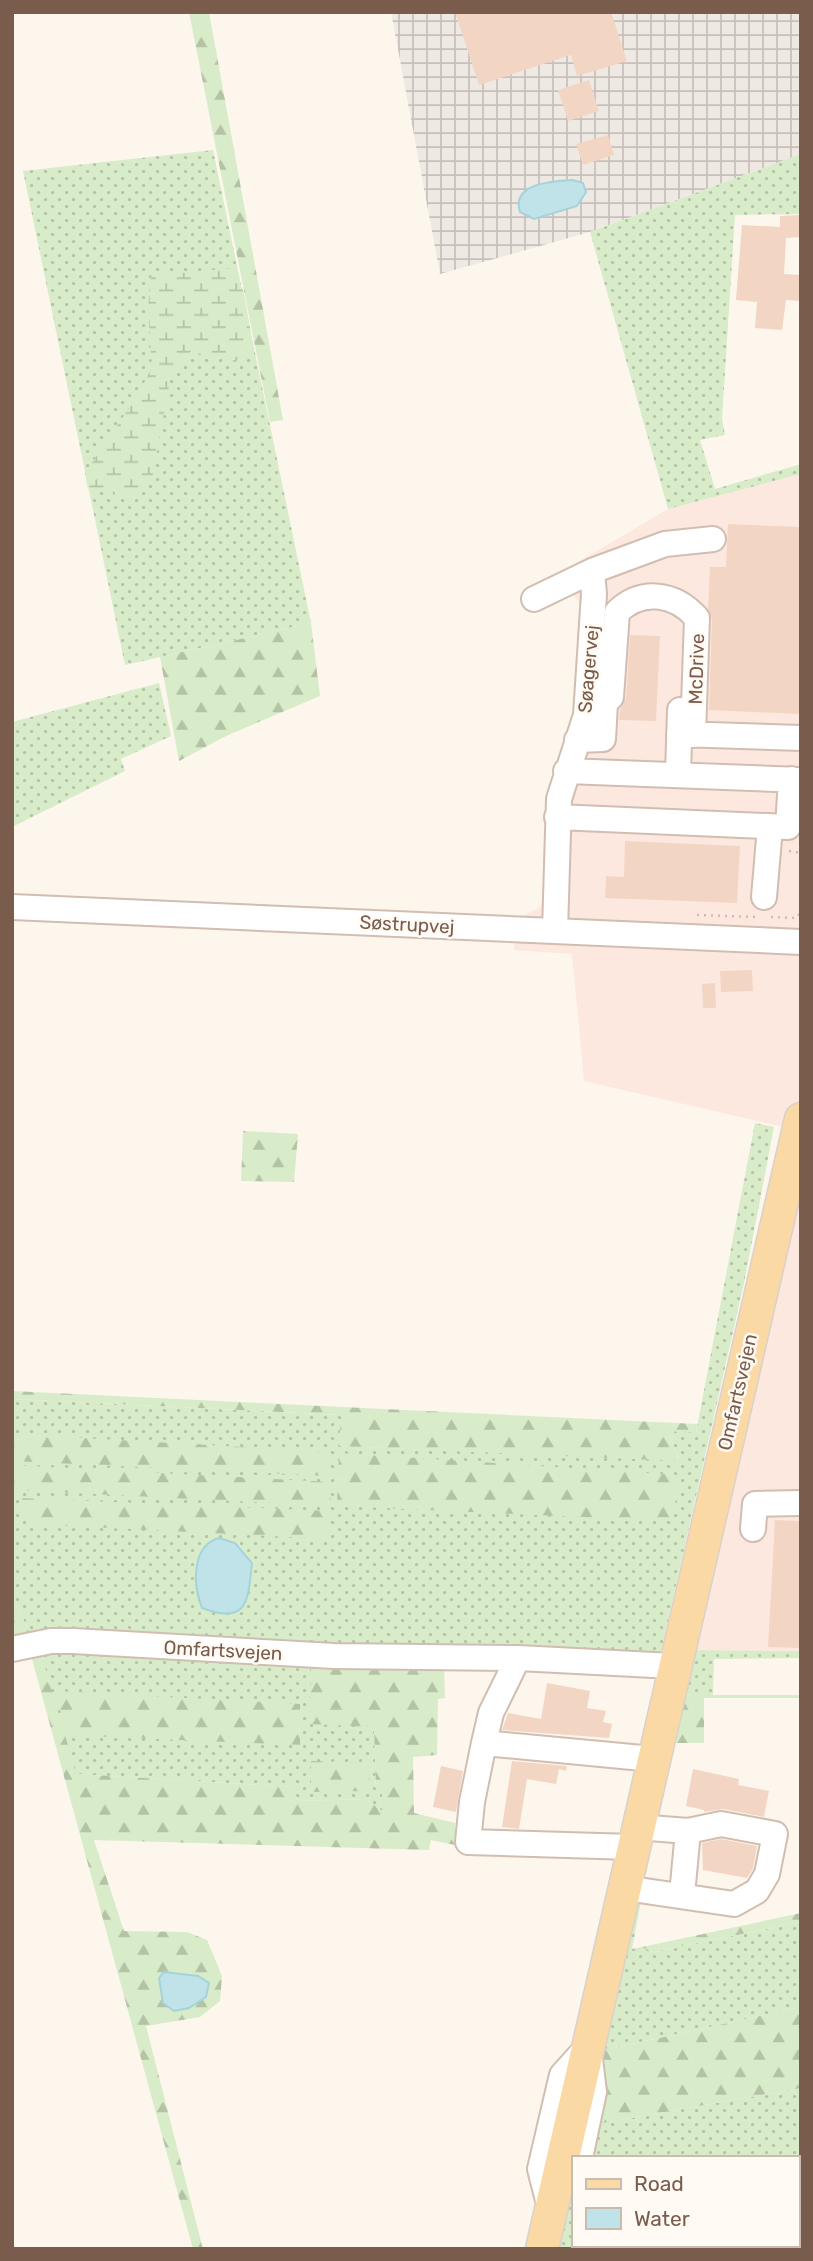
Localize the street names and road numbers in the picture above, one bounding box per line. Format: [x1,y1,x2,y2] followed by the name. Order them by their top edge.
[573,624,604,714] street label: Søagervej
[684,633,709,705] street label: McDrive
[359,911,455,938] street label: Søstrupvej
[713,1332,762,1453] street label: Omfartsvejen
[163,1636,283,1665] street label: Omfartsvejen

